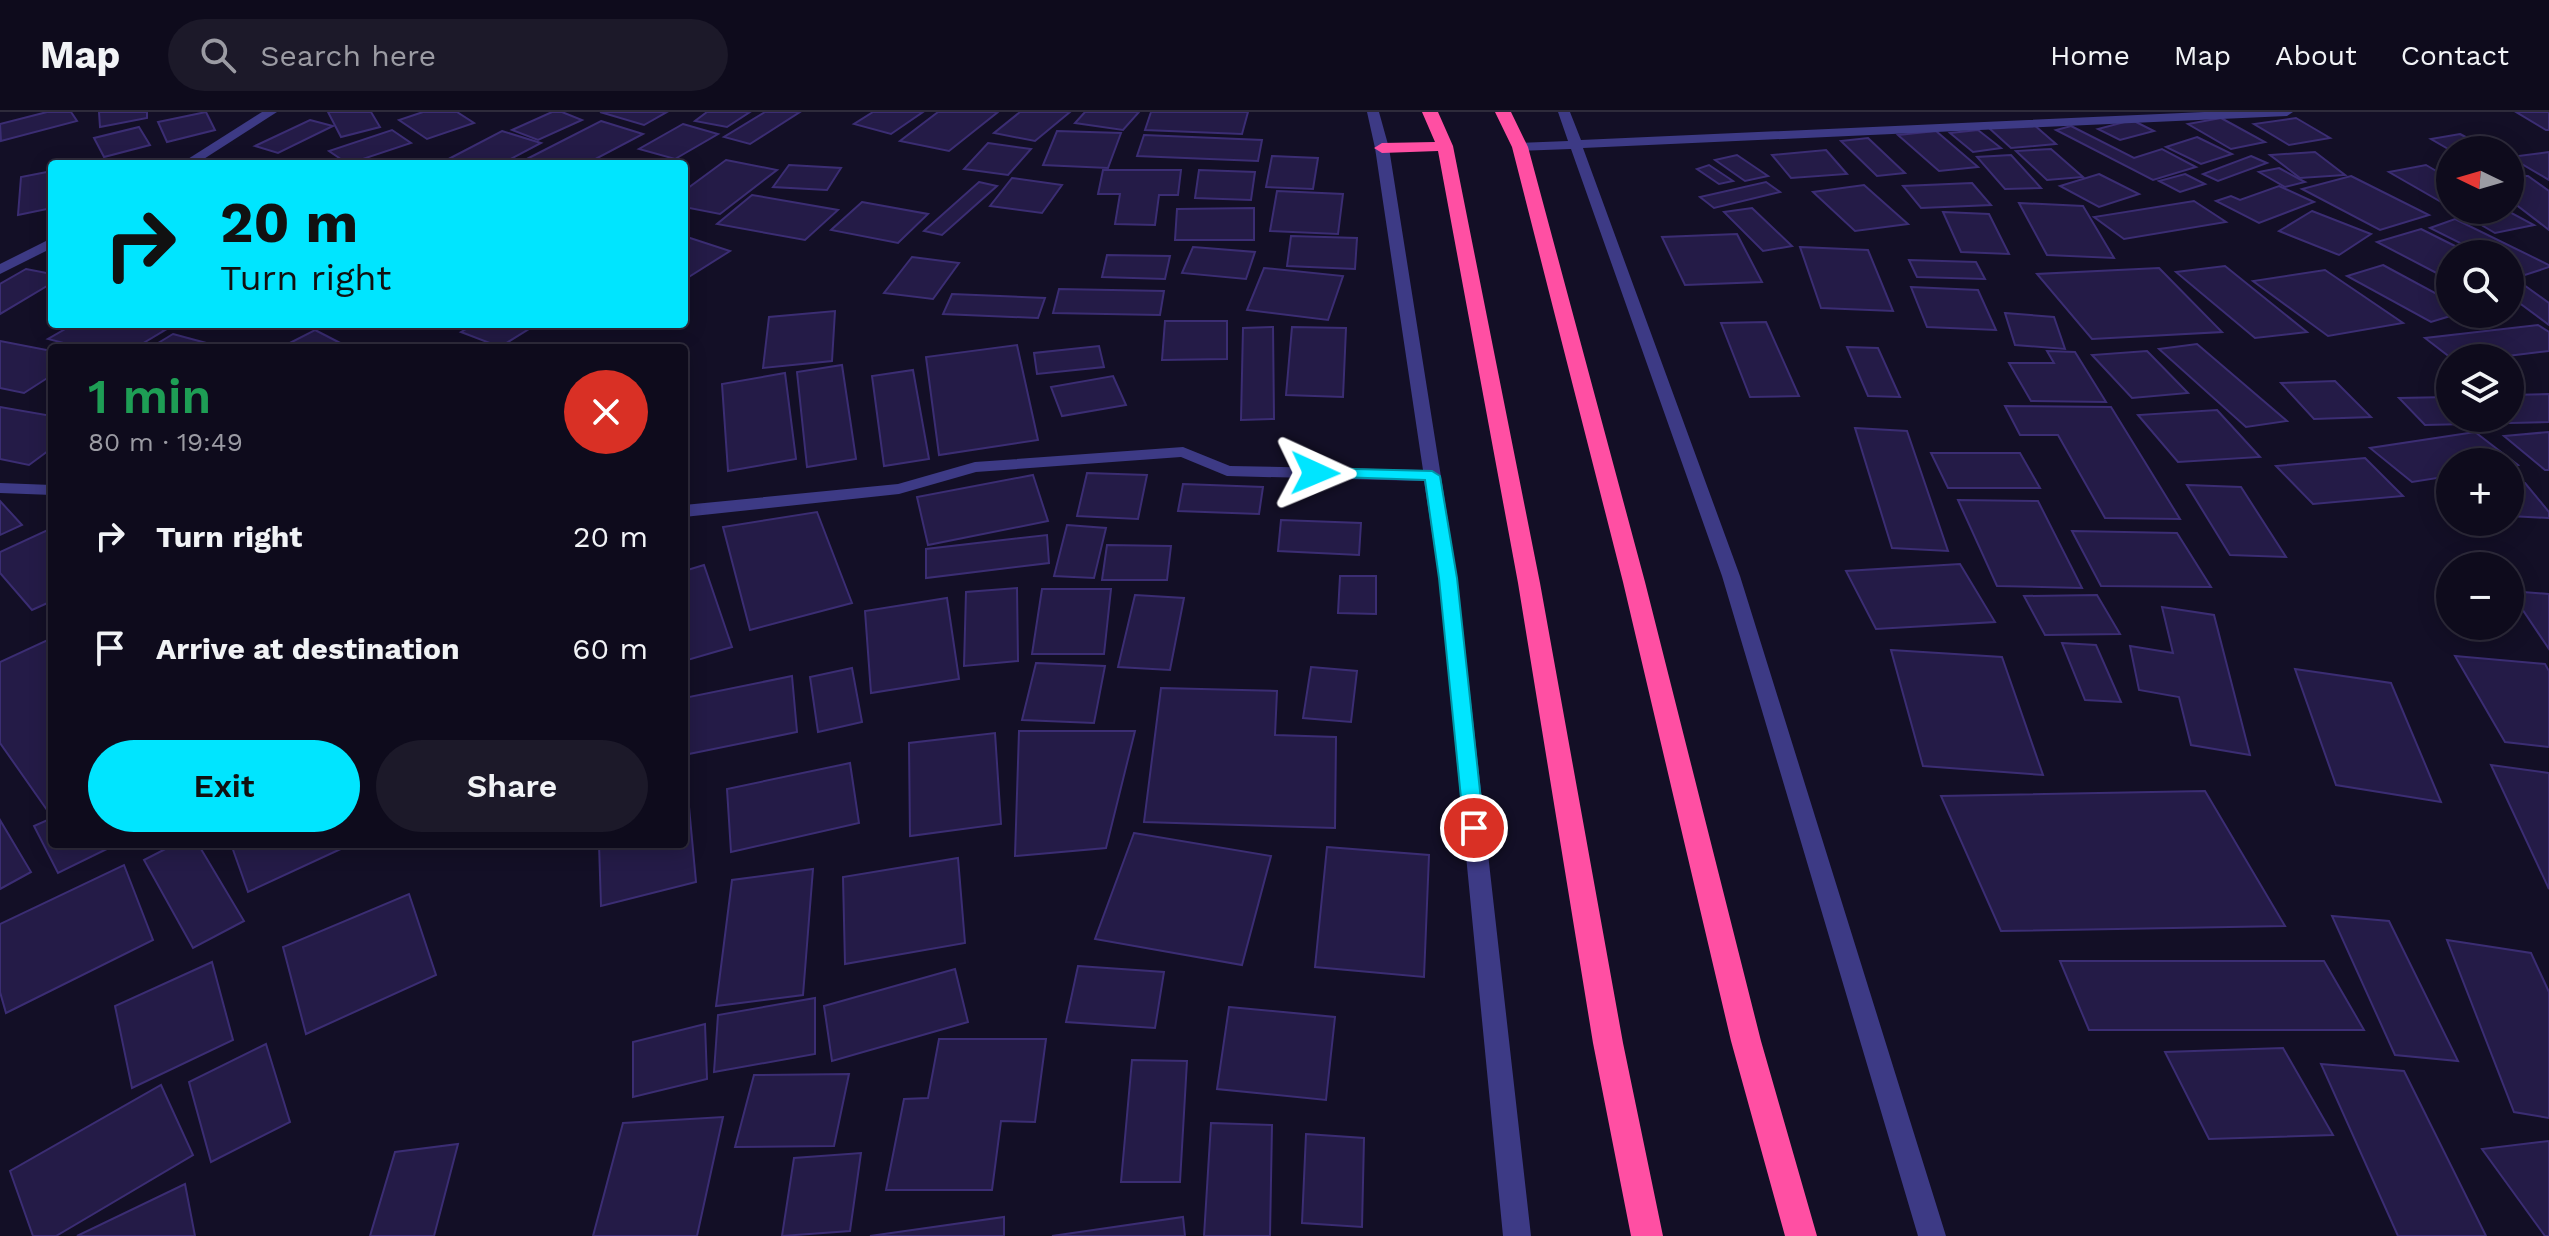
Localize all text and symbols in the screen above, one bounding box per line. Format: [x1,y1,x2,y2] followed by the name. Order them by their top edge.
[168,19,728,91] search box
[40,33,120,77] text: Map
[196,33,240,77] icon: search
[260,38,436,73] text: Search here
[2050,39,2130,72] text: Home
[2174,39,2231,72] text: Map
[2275,39,2357,72] text: About
[2401,39,2509,72] text: Contact
[2436,136,2524,224] north arrow
[2436,136,2524,640] map controls
[220,190,358,256] text: 20 m
[88,192,192,296] icon: right
[2436,240,2524,328] button: search
[220,257,391,299] text: Turn right
[2436,344,2524,432] button: layers
[88,368,211,425] text: 1 min
[564,370,648,454] button: close
[88,427,243,457] text: 80 m · 19:49
[1273,431,1357,515] position arrow
[2436,448,2524,536] button: +
[88,514,132,558] icon: right
[156,519,302,554] text: Turn right
[573,519,648,554] text: 20 m
[2436,552,2524,640] button: −
[88,626,132,670] icon: arrive
[156,631,460,666] text: Arrive at destination
[572,631,648,666] text: 60 m
[88,740,360,832] button: Exit
[376,740,648,832] button: Share
[1440,794,1508,862] pin
[1452,806,1496,850] icon: arrive

